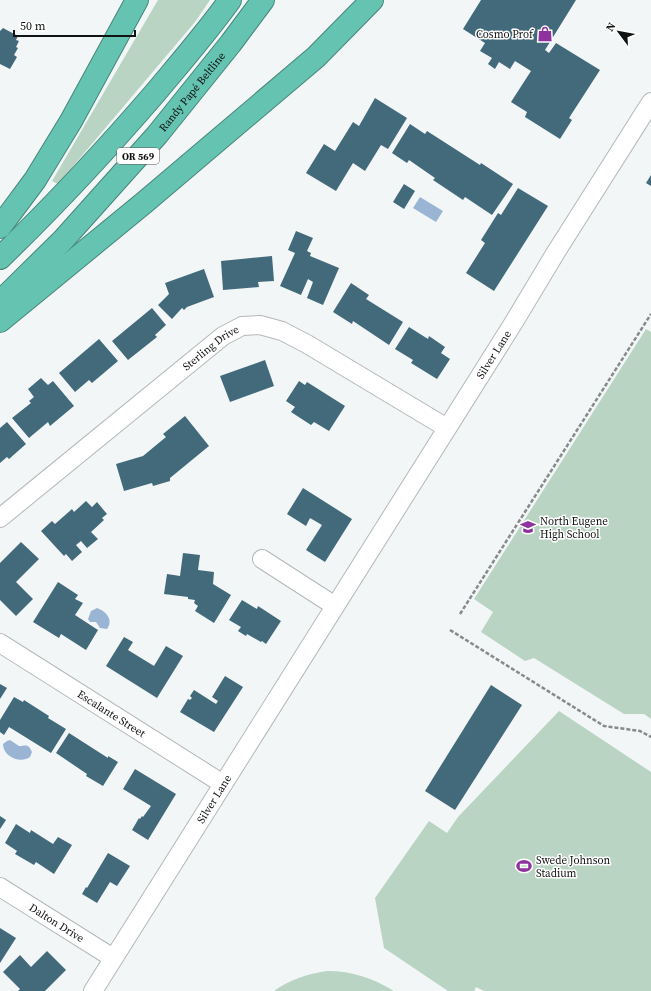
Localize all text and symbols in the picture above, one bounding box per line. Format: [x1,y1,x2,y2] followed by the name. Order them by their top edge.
[14,12,135,38] scale bar
[599,12,639,52] north arrow
[20,18,46,34] text: 50 m
[602,20,619,34] text: N
[536,25,554,43] shop icon: Cosmo Prof
[476,27,534,42] place label: Cosmo Prof
[155,48,229,135] street label: Randy Papé Beltline
[117,148,159,164] road number: OR 569
[179,321,242,374] street label: Sterling Drive
[473,327,515,382] street label: Silver Lane
[540,514,608,542] place label: North Eugene High School
[519,518,537,536] school or university icon: North Eugene High School
[75,686,149,741] street label: Escalante Street
[193,771,235,826] street label: Silver Lane
[536,853,611,881] place label: Swede Johnson Stadium
[515,857,533,875] sports icon: Swede Johnson Stadium
[26,900,87,946] street label: Dalton Drive

